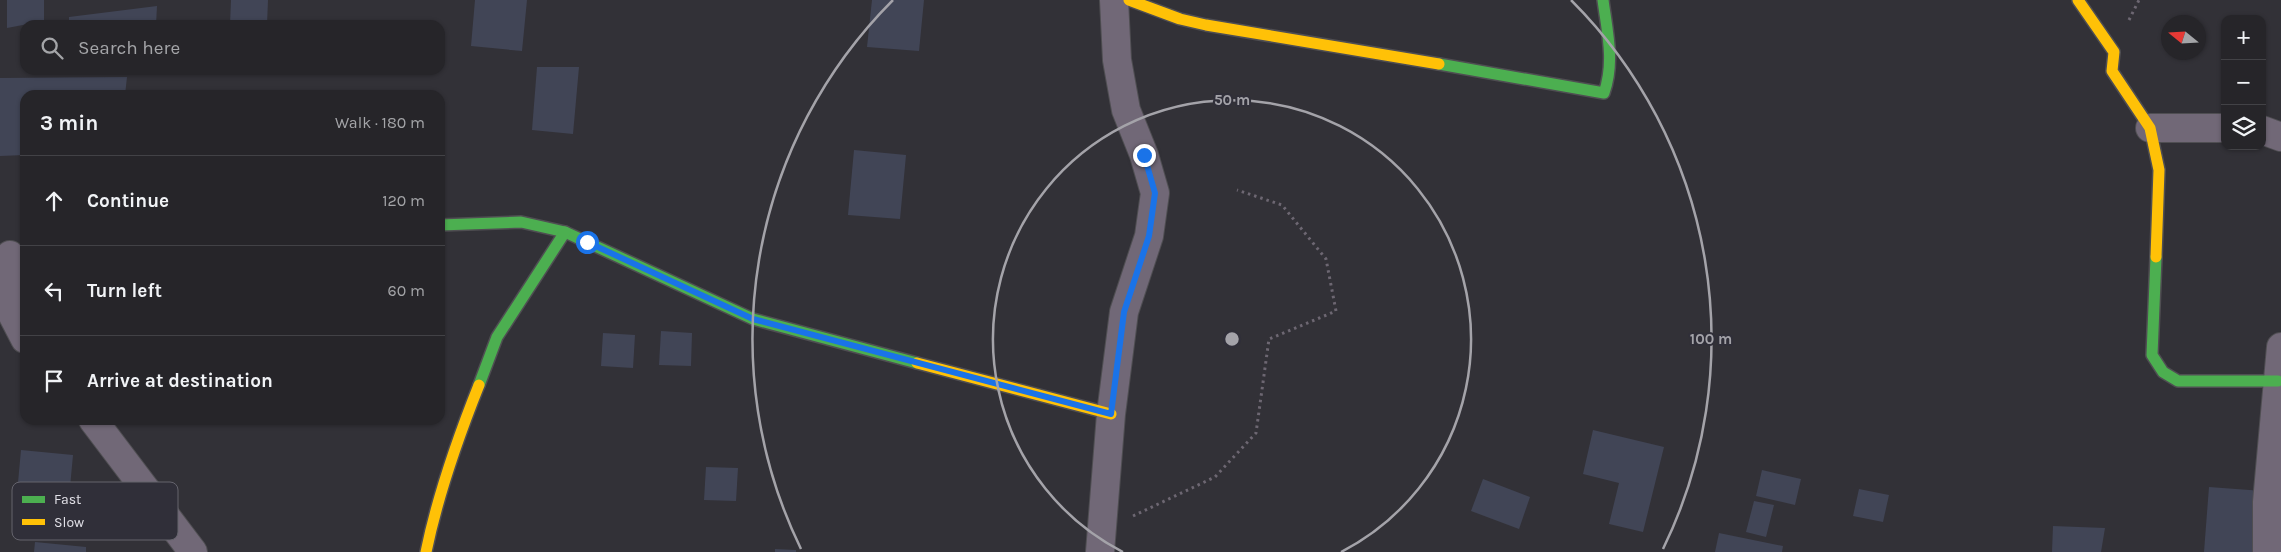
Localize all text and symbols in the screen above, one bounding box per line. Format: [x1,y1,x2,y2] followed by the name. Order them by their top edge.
[2161,15,2206,60] north arrow
[2221,15,2266,150] map controls
[2221,15,2266,60] button: +
[20,20,445,75] search box
[38,34,66,62] icon: search
[78,37,180,59] text: Search here
[2221,60,2266,105] button: −
[1214,91,1250,109] text: 50 m
[2221,105,2266,150] button: layers
[40,111,98,135] text: 3 min
[335,113,425,132] text: Walk · 180 m
[1133,144,1156,167] route end
[40,187,68,215] icon: ahead
[87,190,169,212] text: Continue
[382,191,425,210] text: 120 m
[576,231,599,254] route start
[40,277,68,305] icon: left
[87,280,162,302] text: Turn left
[388,281,425,300] text: 60 m
[1223,330,1241,348] centre of rings
[1690,330,1732,348] text: 100 m
[40,367,68,395] icon: arrive
[87,370,273,392] text: Arrive at destination
[12,482,178,540] legend
[54,491,81,508] text: Fast
[54,514,84,531] text: Slow

